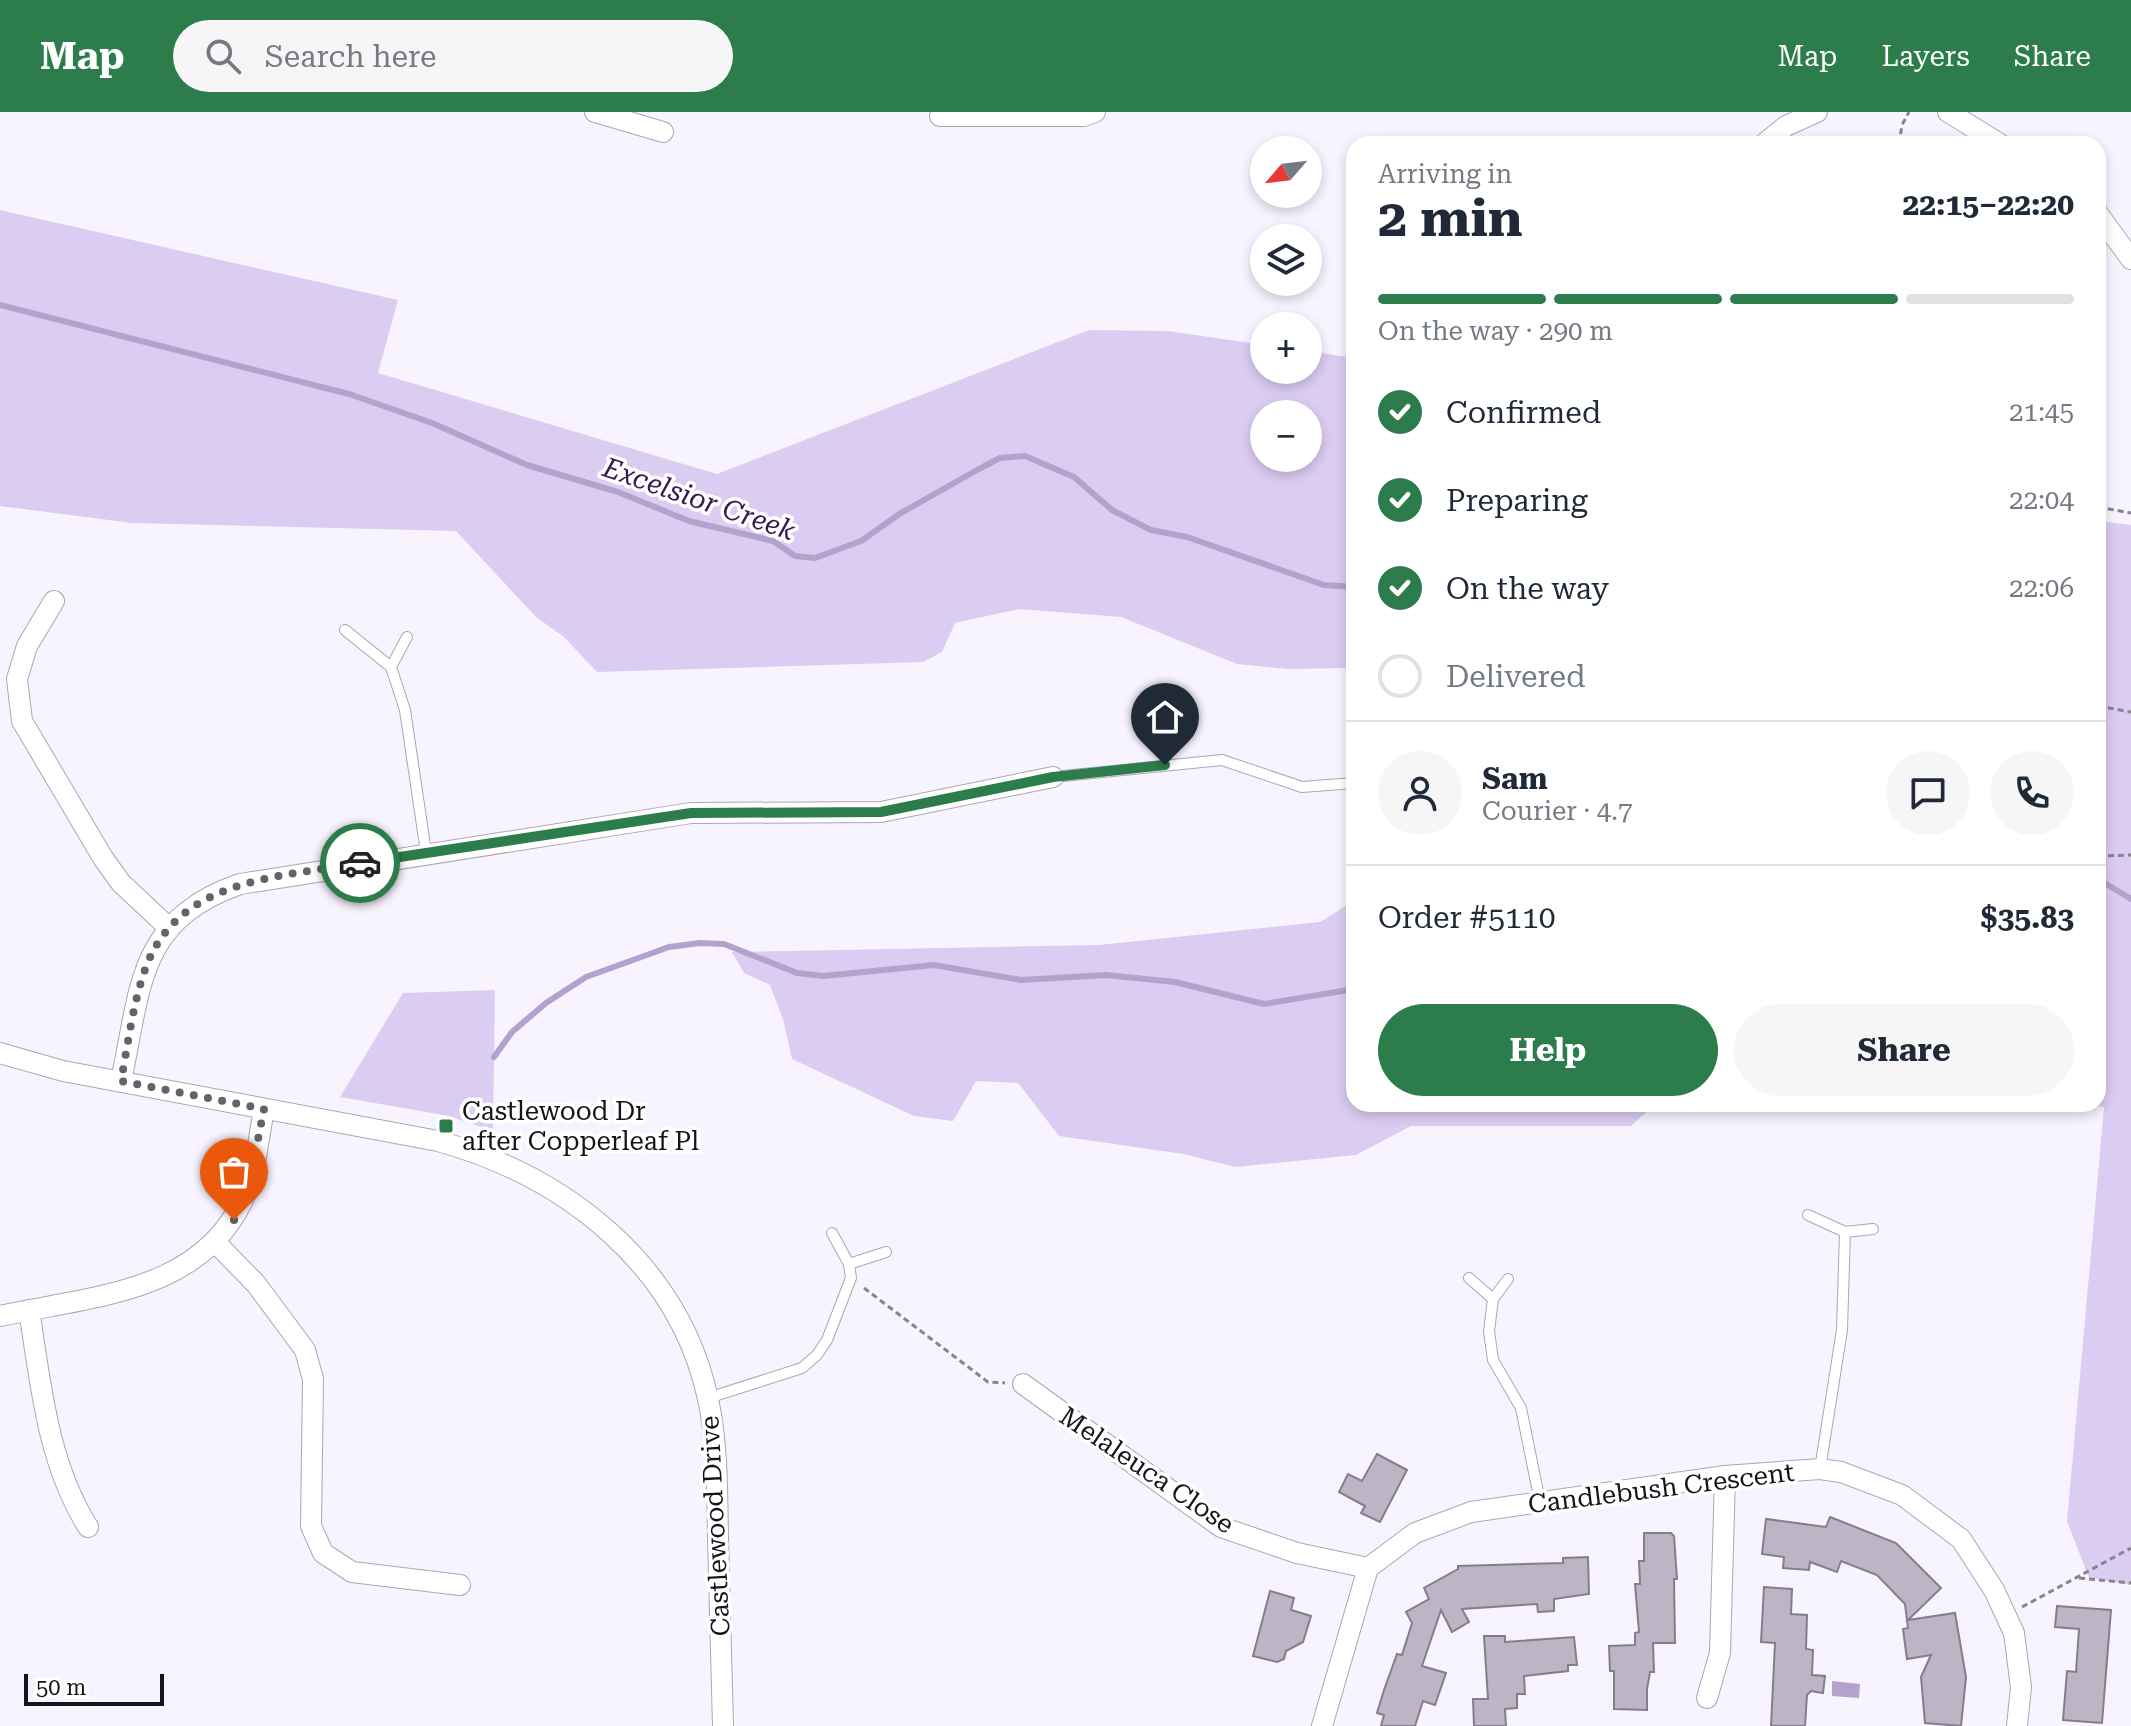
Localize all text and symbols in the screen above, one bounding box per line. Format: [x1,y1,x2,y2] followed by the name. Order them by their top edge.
[173,20,733,92] search box
[40,34,125,78] text: Map
[201,34,245,78] icon: search
[265,39,437,74] text: Search here
[1778,40,1837,73] text: Map
[1881,40,1970,73] text: Layers
[2014,40,2091,73] text: Share
[1250,136,1322,208] north arrow
[1250,136,1322,472] map controls
[1378,159,1512,189] text: Arriving in
[1902,187,2074,222] text: 22:15–22:20
[1378,188,1523,249] text: 2 min
[1250,224,1322,296] button: layers
[1250,312,1322,384] button: +
[1378,316,1613,346] text: On the way · 290 m
[1378,390,1422,434] icon: check
[1446,395,1601,430] text: Confirmed
[2009,397,2074,427] text: 21:45
[1250,400,1322,472] button: −
[598,450,800,548] water label: Excelsior Creek
[1378,478,1422,522] icon: check
[1446,483,1588,518] text: Preparing
[2009,485,2074,515] text: 22:04
[1378,566,1422,610] icon: check
[1446,571,1609,606] text: On the way
[2009,573,2074,603] text: 22:06
[1446,659,1585,694] text: Delivered
[1131,683,1199,765] pin
[1143,695,1187,739] icon: home
[1378,751,1462,835] button: person
[1886,751,1970,835] button: chat
[1990,751,2074,835] button: phone
[1482,761,1548,796] text: Sam
[1482,796,1632,826] text: Courier · 4.7
[320,823,400,903] courier
[338,841,382,885] icon: car
[1378,900,1556,935] text: Order #5110
[1981,900,2074,935] text: $35.83
[1378,1004,1718,1096] button: Help
[1734,1004,2074,1096] button: Share
[462,1096,699,1156] place label: Castlewood Dr after Copperleaf Pl
[437,1117,455,1135] marker: Castlewood Dr after Copperleaf Pl
[200,1138,268,1220] pin
[212,1150,256,1194] icon: bag
[1054,1401,1240,1539] street label: Melaleuca Close
[694,1415,736,1637] street label: Castlewood Drive
[1526,1457,1796,1519] street label: Candlebush Crescent
[24,1670,164,1706] scale bar
[36,1675,86,1700] text: 50 m

